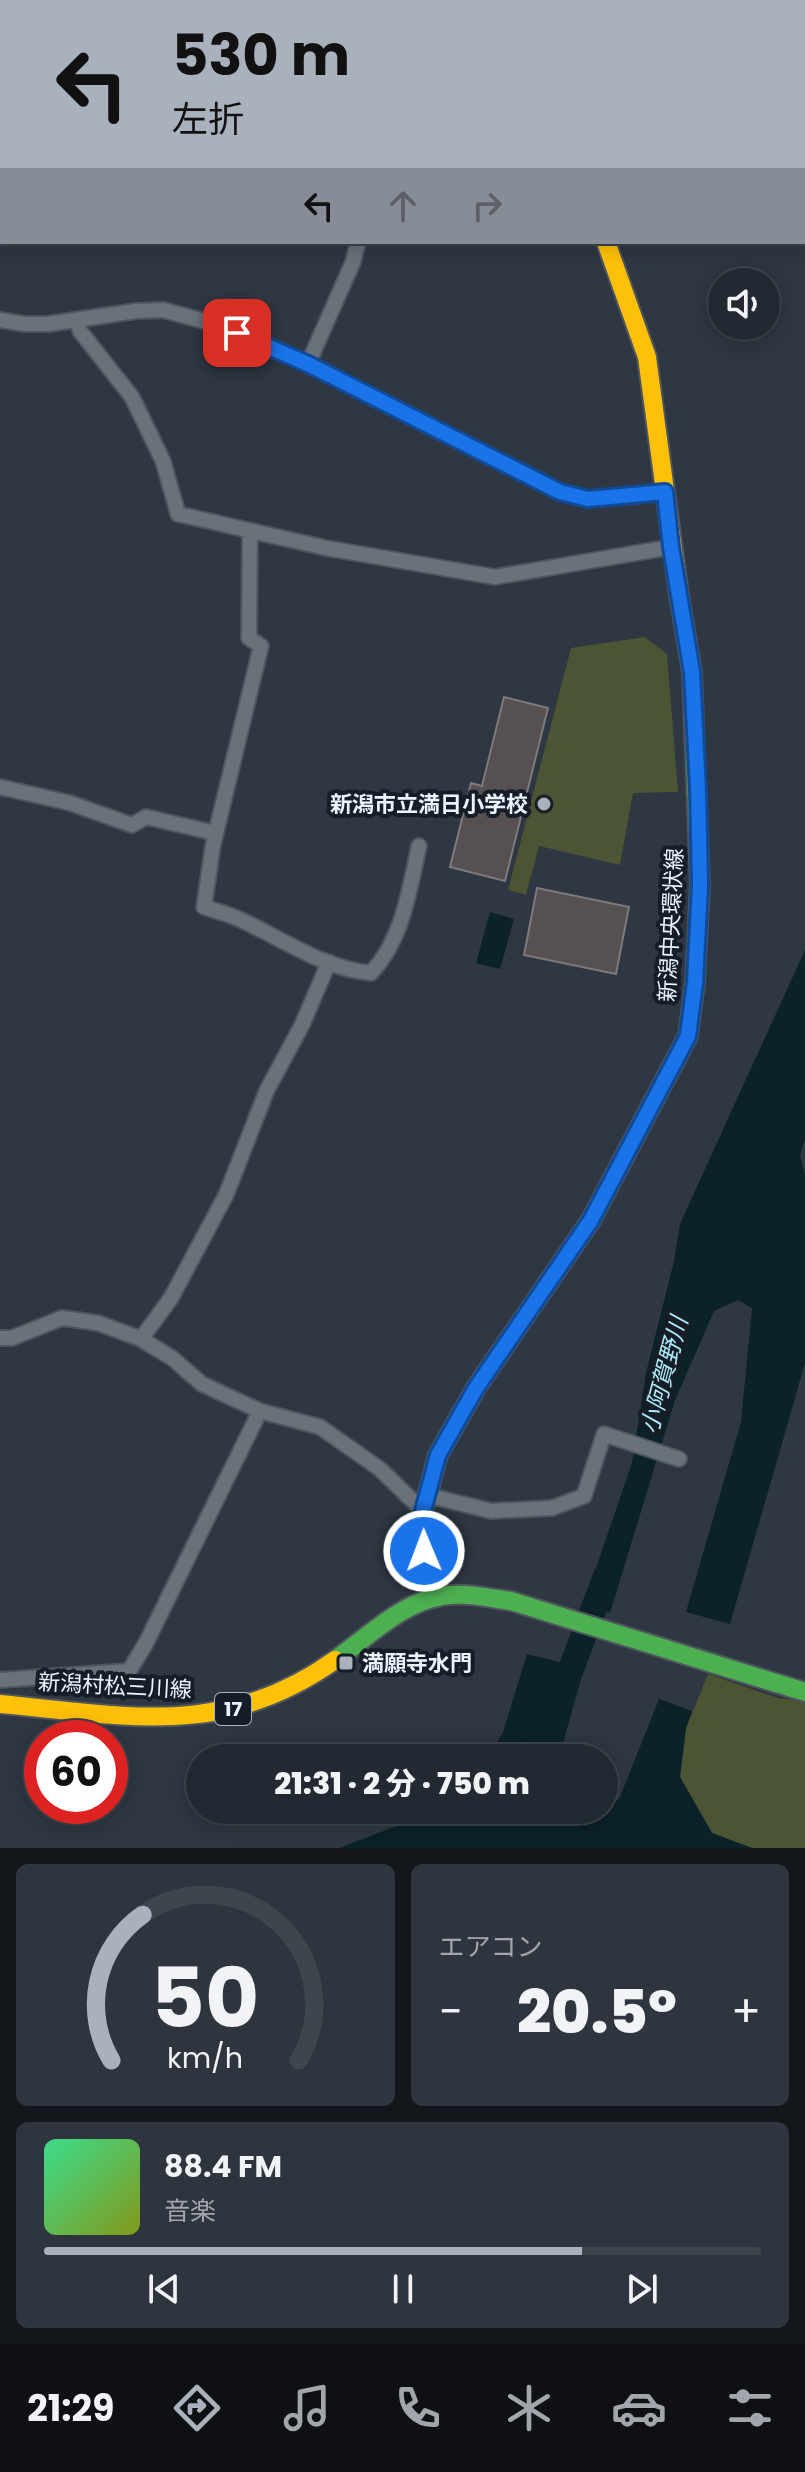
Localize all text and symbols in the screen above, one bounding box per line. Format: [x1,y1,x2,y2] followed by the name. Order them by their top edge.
[172,16,350,95] text: 530 m
[40,32,144,136] icon: left
[172,94,244,145] text: 左折
[297,184,341,228] icon: left
[381,184,425,228] icon: ahead
[465,184,509,228] icon: right
[708,268,780,340] map controls
[708,268,780,340] button: sound
[203,299,271,367] pin
[215,311,259,355] icon: arrive
[330,789,528,820] place label: 新潟市立満日小学校
[535,795,553,813] marker: 新潟市立満日小学校
[651,847,691,1003] street label: 新潟中央環状線
[633,1310,696,1437] water label: 小阿賀野川
[382,1509,466,1593] position arrow
[362,1648,472,1679] place label: 満願寺水門
[337,1654,355,1672] marker: 満願寺水門
[37,1666,193,1706] street label: 新潟村松三川線
[215,1693,251,1725] road number: 17
[24,1720,128,1824] speed limit sign: 60
[274,1762,530,1805] text: 21:31 · 2 分 · 750 m
[439,1929,543,1965] text: エアコン
[151,1940,259,2056] text: 50
[517,1970,677,2054] text: 20.5°
[439,1981,463,2042] text: −
[731,1981,761,2042] text: +
[167,2038,243,2078] text: km/h
[164,2145,282,2188] text: 88.4 FM
[164,2193,216,2229] text: 音楽
[142,2267,186,2311] icon: previous
[381,2267,425,2311] icon: pause
[620,2267,664,2311] icon: next
[169,2380,225,2436] icon: directions
[279,2380,335,2436] icon: music
[390,2380,446,2436] icon: phone
[501,2380,557,2436] icon: climate
[611,2380,667,2436] icon: car
[722,2380,778,2436] icon: filters
[27,2383,114,2434] text: 21:29

